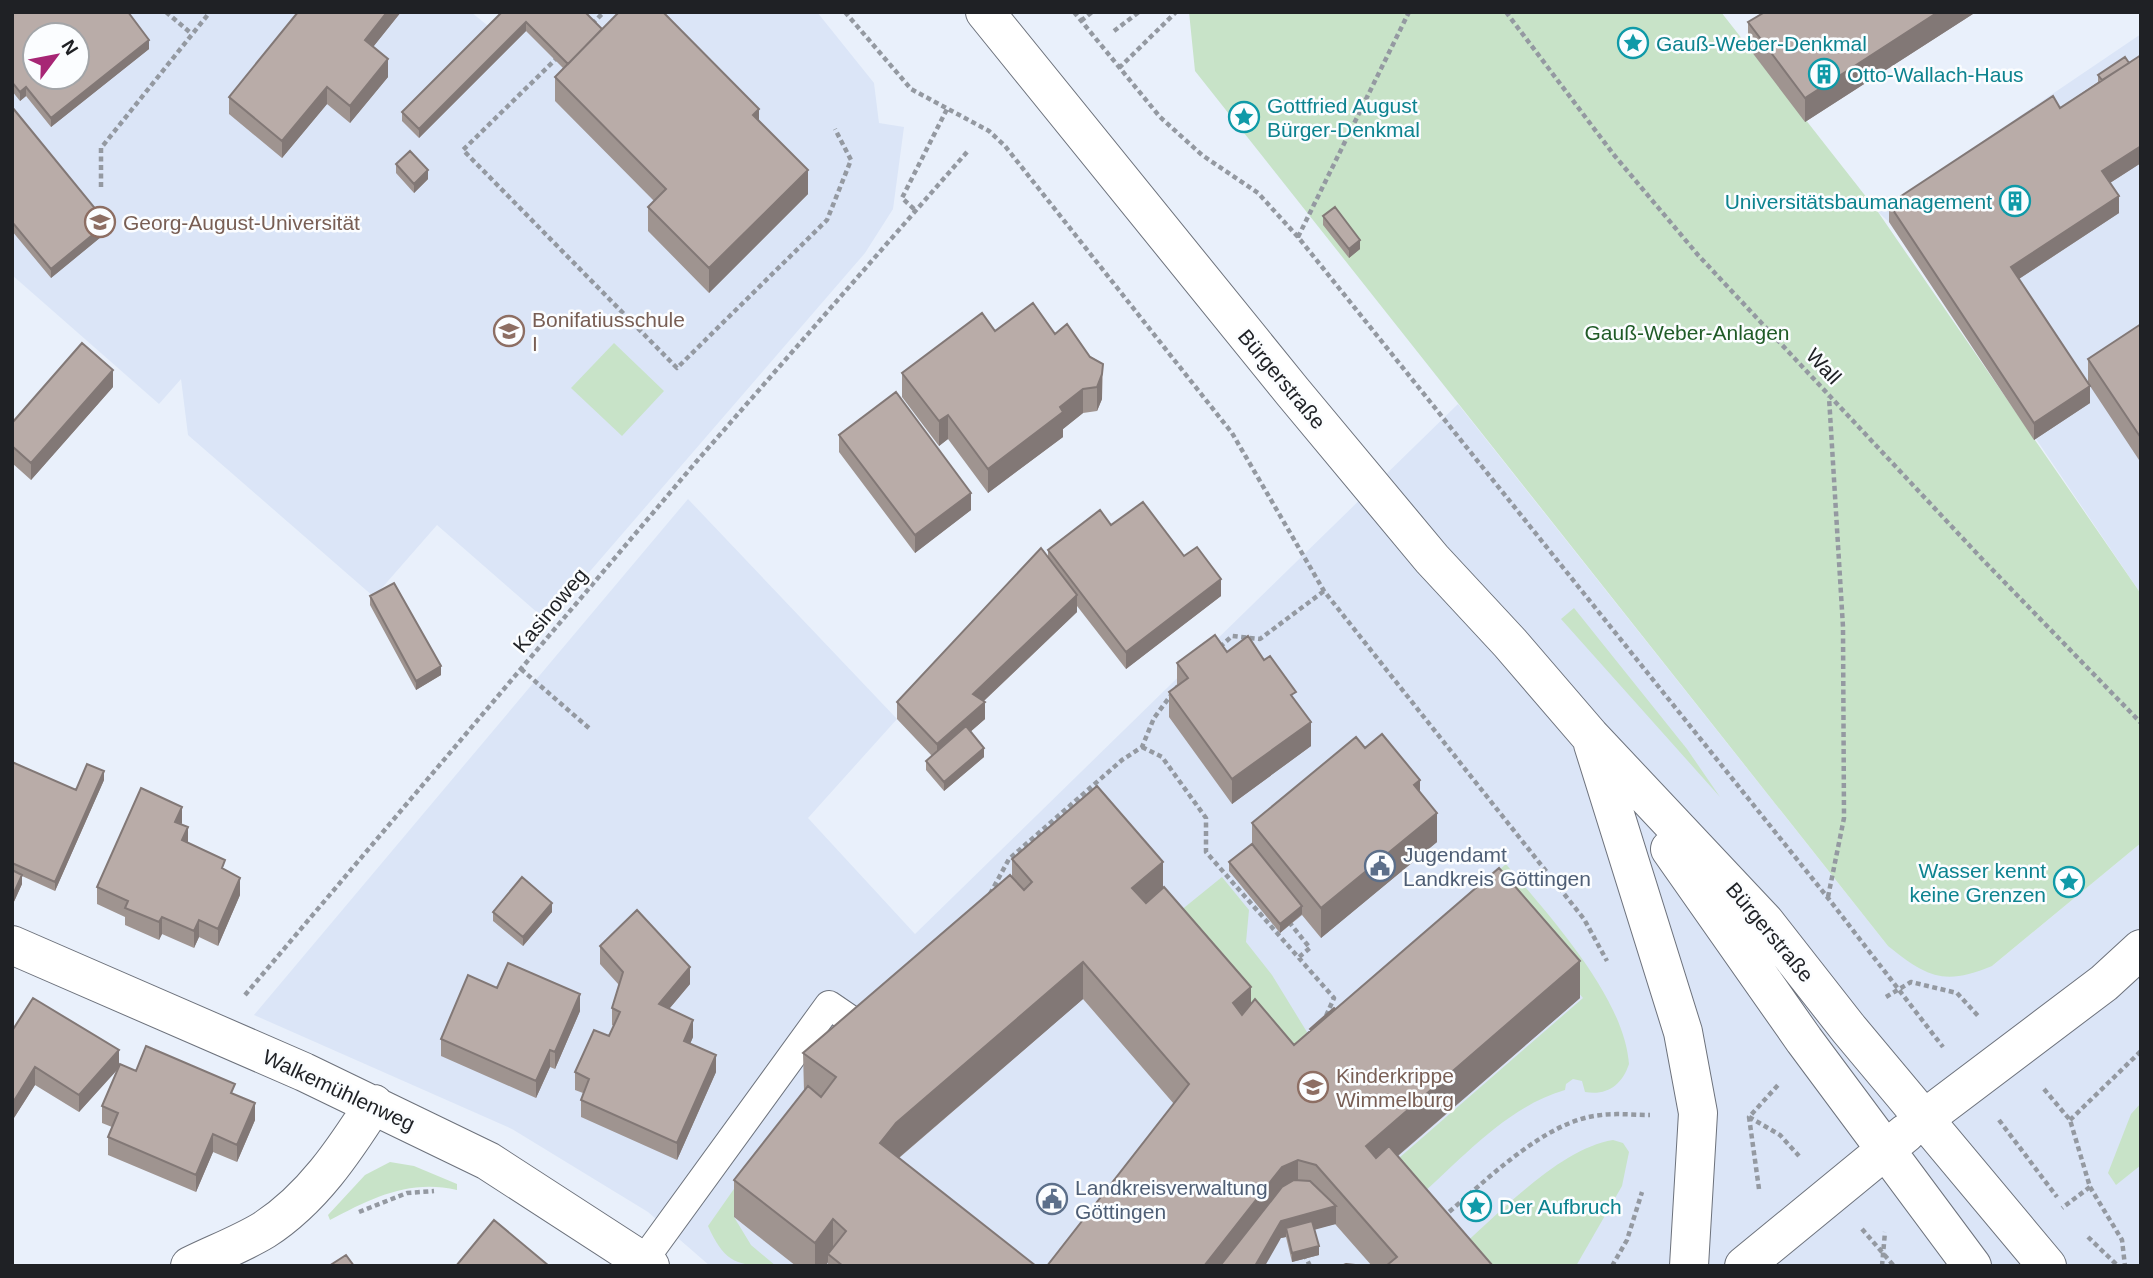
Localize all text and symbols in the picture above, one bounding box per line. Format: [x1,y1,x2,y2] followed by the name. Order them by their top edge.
[21,21,91,91] north arrow
[1616,26,1650,60] place icon: Gauß-Weber-Denkmal
[1656,32,1867,55] place label: Gauß-Weber-Denkmal
[57,36,83,59] text: N
[1807,57,1841,91] building icon: Otto-Wallach-Haus
[1847,63,2024,86] place label: Otto-Wallach-Haus
[1267,94,1420,141] place label: Gottfried August Bürger-Denkmal
[1227,100,1261,134] place icon: Gottfried August Bürger-Denkmal
[1998,184,2032,218] building icon: Universitätsbaumanagement
[1725,190,1992,213] place label: Universitätsbaumanagement
[83,205,117,239] school or university icon: Georg-August-Universität
[123,211,360,234] place label: Georg-August-Universität
[532,308,685,355] place label: Bonifatiusschule I
[492,314,526,348] school or university icon: Bonifatiusschule I
[1584,321,1790,344] park label: Gauß-Weber-Anlagen
[1234,325,1330,433] street label: Bürgerstraße
[1802,344,1846,388] street label: Wall
[508,563,592,657] street label: Kasinoweg
[1403,843,1591,890] place label: Jugendamt Landkreis Göttingen
[1363,849,1397,883] public building icon: Jugendamt Landkreis Göttingen
[1909,859,2046,906] place label: Wasser kennt keine Grenzen
[2052,865,2086,899] place icon: Wasser kennt keine Grenzen
[1722,878,1818,986] street label: Bürgerstraße
[259,1045,419,1135] street label: Walkemühlenweg
[1336,1064,1454,1111] place label: Kinderkrippe Wimmelburg
[1296,1070,1330,1104] school or university icon: Kinderkrippe Wimmelburg
[1075,1176,1268,1223] place label: Landkreisverwaltung Göttingen
[1035,1182,1069,1216] public building icon: Landkreisverwaltung Göttingen
[1459,1189,1493,1223] place icon: Der Aufbruch
[1499,1195,1622,1218] place label: Der Aufbruch

